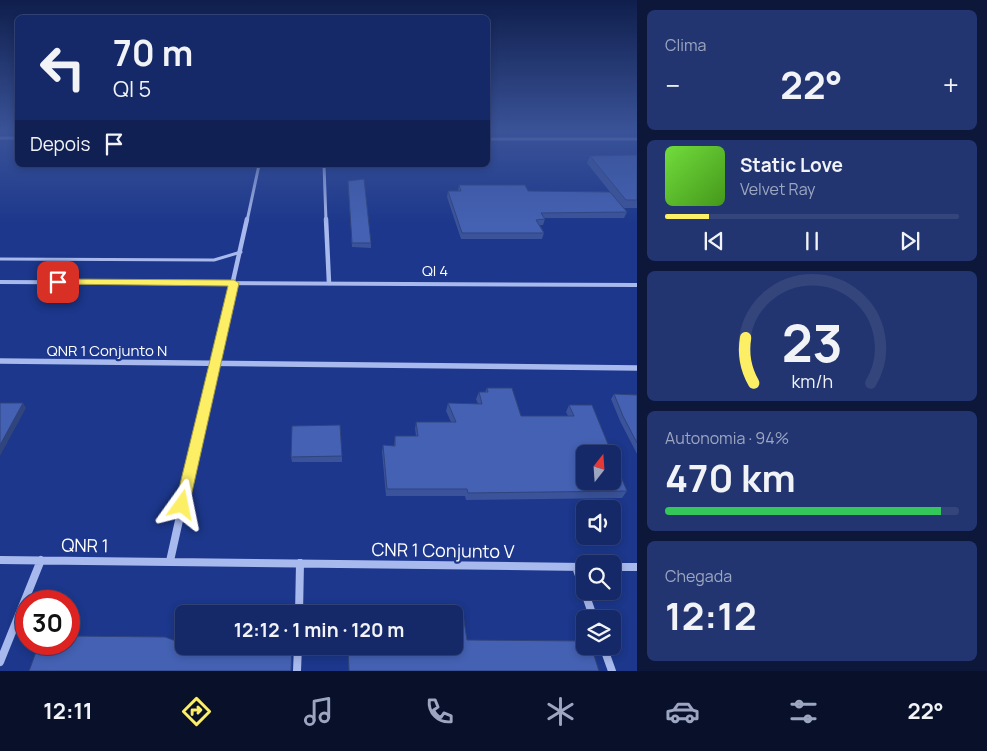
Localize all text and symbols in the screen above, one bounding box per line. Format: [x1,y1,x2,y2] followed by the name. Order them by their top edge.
[113,29,193,77] text: 70 m
[665,34,706,56] text: Clima
[30,35,95,100] icon: left
[780,58,843,110] text: 22°
[665,66,680,104] text: −
[943,66,959,104] text: +
[113,74,151,104] text: QI 5
[100,130,128,158] icon: arrive
[30,131,90,157] text: Depois
[740,152,843,178] text: Static Love
[740,178,816,200] text: Velvet Ray
[700,227,728,255] icon: previous
[798,227,826,255] icon: pause
[896,227,924,255] icon: next
[422,260,448,281] street label: QI 4
[37,261,79,303] pin
[44,268,72,296] icon: arrive
[781,307,843,378] text: 23
[47,340,167,361] street label: QNR 1 Conjunto N
[791,369,833,393] text: km/h
[665,427,789,449] text: Autonomia · 94%
[576,445,621,490] north arrow
[576,445,621,655] map controls
[665,451,796,503] text: 470 km
[155,478,207,530] position arrow
[576,500,621,545] button: sound
[61,533,109,557] street label: QNR 1
[371,537,515,563] street label: CNR 1 Conjunto V
[576,555,621,600] button: search
[665,565,732,587] text: Chegada
[665,589,757,641] text: 12:12
[15,590,80,655] speed limit sign: 30
[576,610,621,655] button: layers
[234,617,404,643] text: 12:12 · 1 min · 120 m
[179,694,214,729] icon: directions
[301,694,336,729] icon: music
[422,694,457,729] icon: phone
[543,694,578,729] icon: climate
[665,694,700,729] icon: car
[786,694,821,729] icon: filters
[43,696,93,726] text: 12:11
[908,696,944,726] text: 22°

